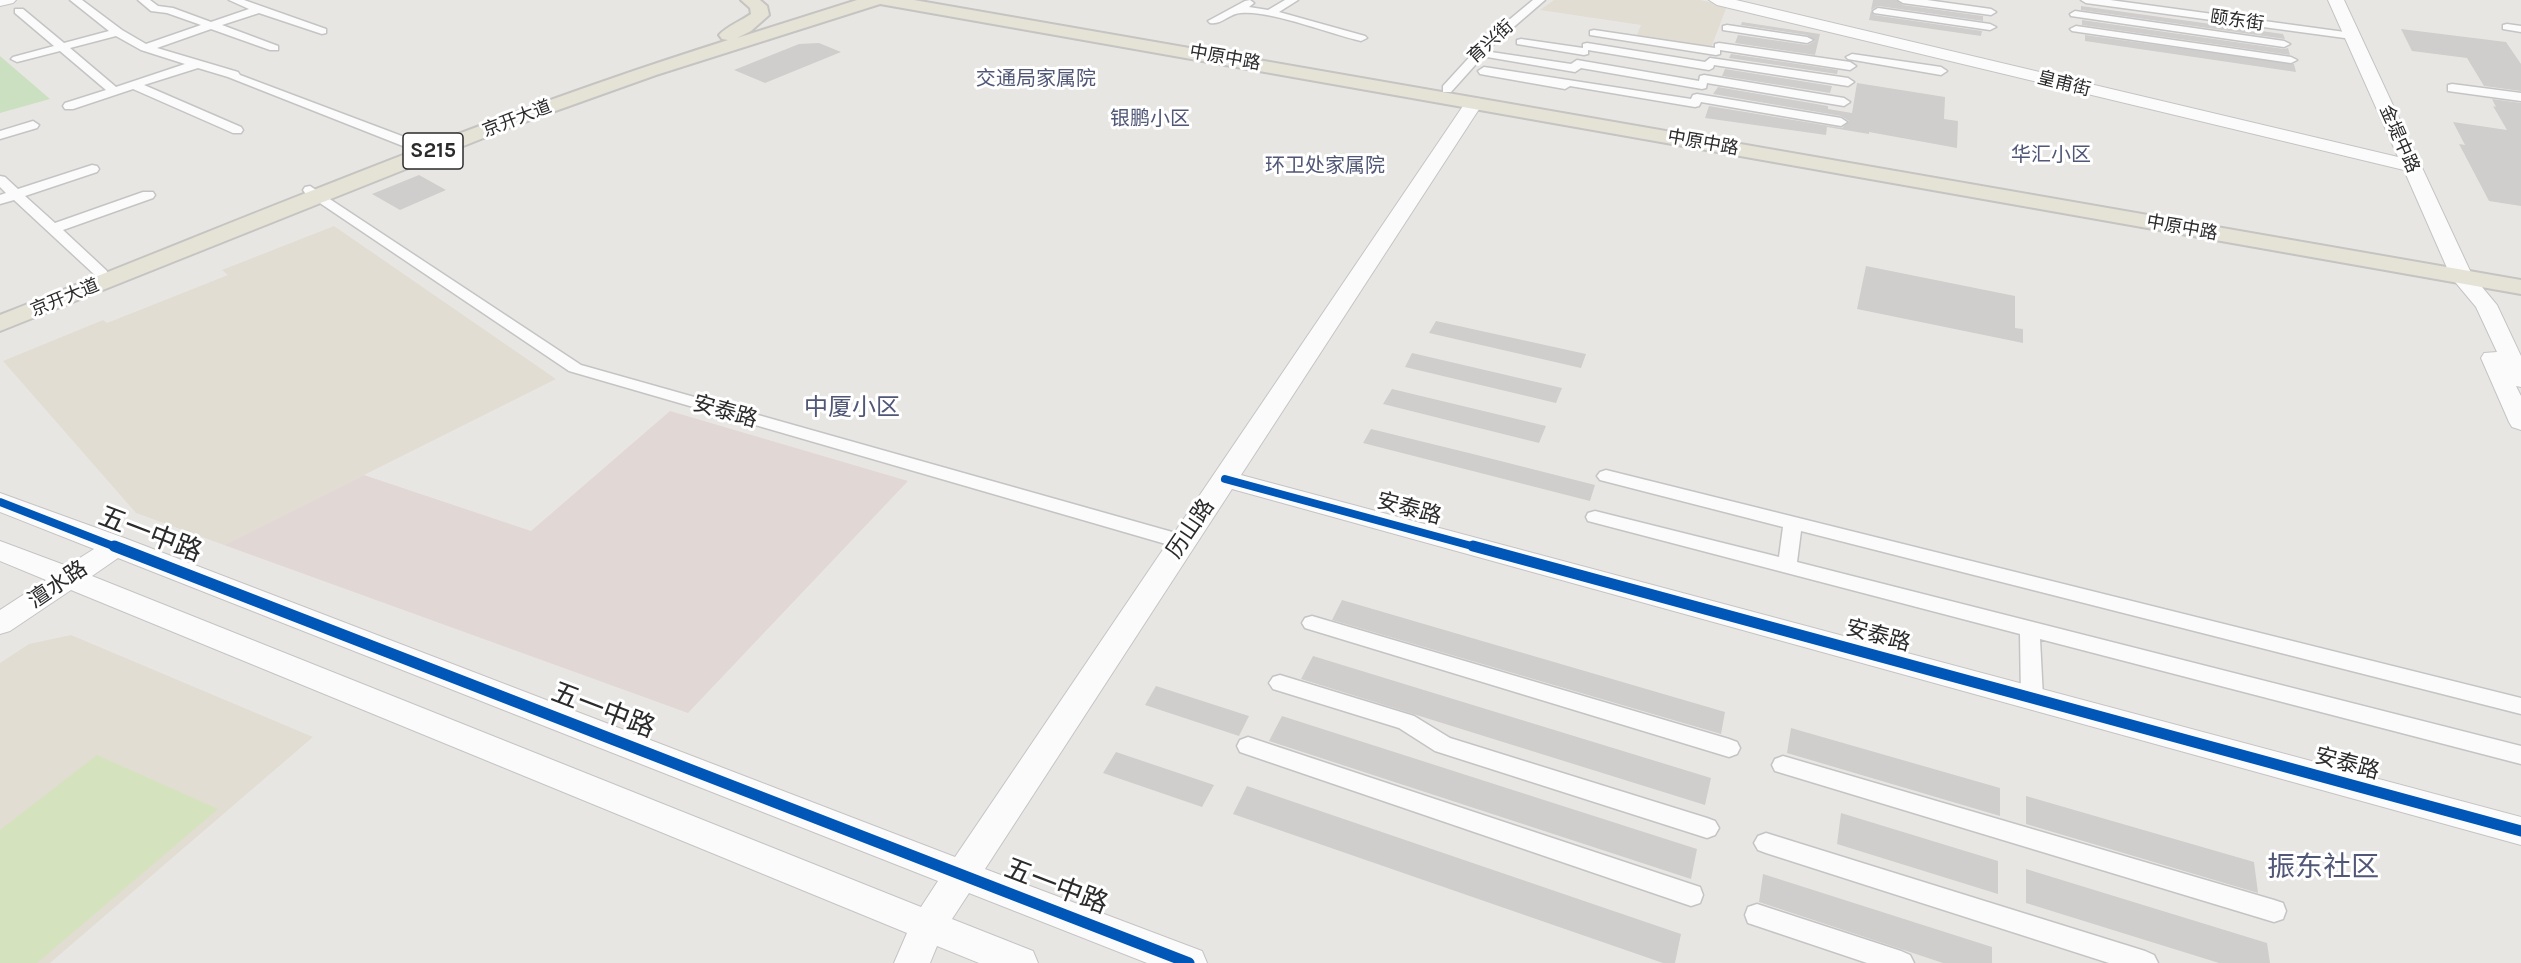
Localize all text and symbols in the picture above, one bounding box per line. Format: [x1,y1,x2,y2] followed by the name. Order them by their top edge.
[2209,7,2265,35] street label: 颐东街
[1464,16,1518,68] street label: 育兴街
[1188,41,1262,75] street label: 中原中路
[976,67,1096,91] district label: 交通局家属院
[2035,67,2093,101] street label: 皇甫街
[480,96,554,142] street label: 京开大道
[2374,102,2424,176] street label: 金堤中路
[1110,107,1190,131] district label: 银鹏小区
[1666,126,1740,160] street label: 中原中路
[403,133,463,169] road number: S215
[2011,143,2091,167] district label: 华汇小区
[1265,154,1385,178] district label: 环卫处家属院
[2145,211,2219,245] street label: 中原中路
[28,275,102,321] street label: 京开大道
[690,390,760,434] street label: 安泰路
[804,394,900,422] district label: 中厦小区
[1374,488,1444,530] street label: 安泰路
[1162,494,1220,564] street label: 历山路
[94,501,206,569] street label: 五一中路
[23,556,93,614] street label: 澶水路
[1843,615,1913,657] street label: 安泰路
[547,677,659,745] street label: 五一中路
[2312,743,2382,785] street label: 安泰路
[2267,851,2379,885] district label: 振东社区
[1000,853,1112,921] street label: 五一中路

